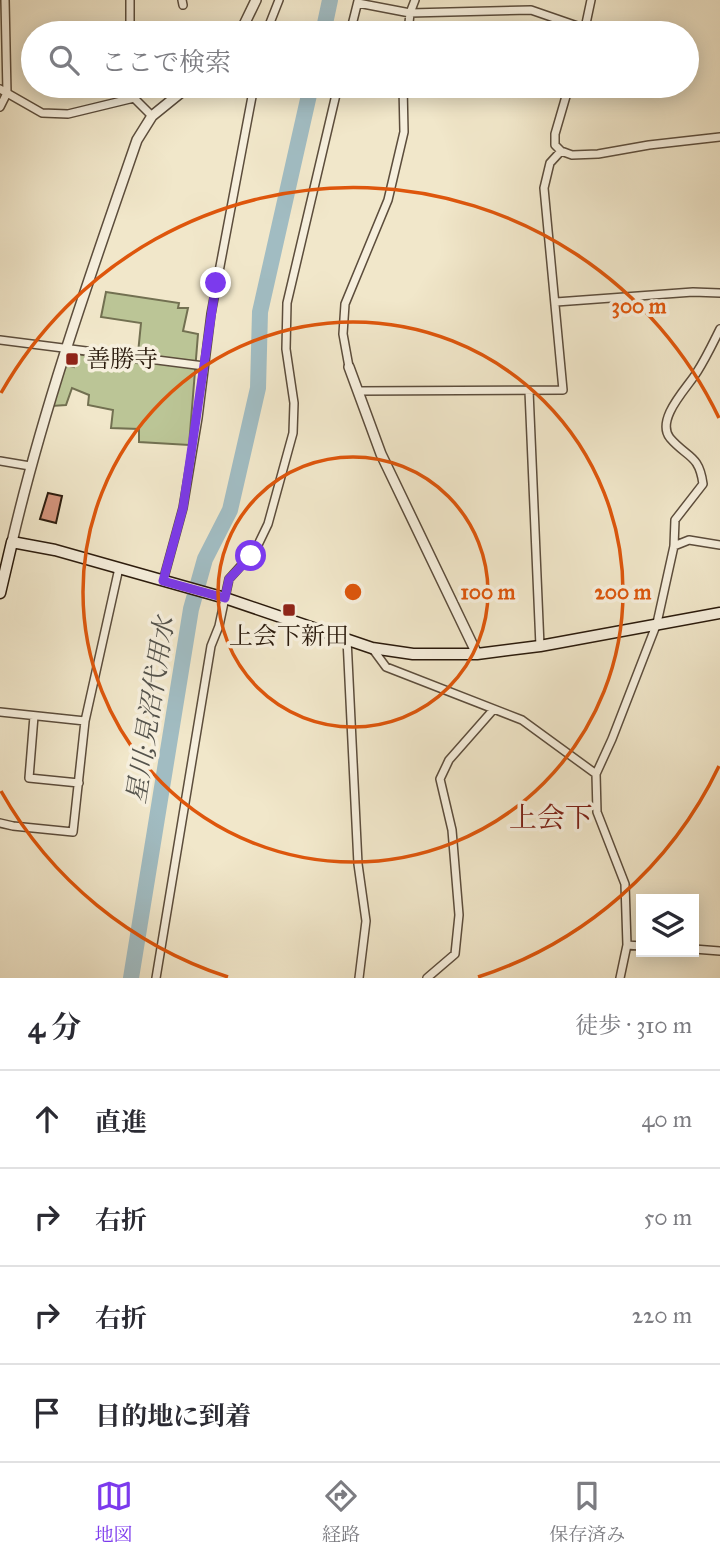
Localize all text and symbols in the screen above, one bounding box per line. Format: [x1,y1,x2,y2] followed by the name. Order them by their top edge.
[21,21,699,98] search box
[45,41,83,79] icon: search
[101,46,231,78] text: ここで検索
[200,267,231,298] route end
[611,293,667,319] text: 300 m
[86,344,158,374] place label: 善勝寺
[64,351,80,367] marker: 善勝寺
[235,540,266,571] route start
[461,579,516,605] text: 100 m
[595,579,652,605] text: 200 m
[341,580,365,604] centre of rings
[281,602,297,618] marker: 上会下新田
[119,611,181,806] water label: 星川;見沼代用水
[229,621,349,651] place label: 上会下新田
[509,800,593,835] district label: 上会下
[636,894,699,957] map controls
[636,894,699,957] button: layers
[28,1009,81,1045] text: 4 分
[575,1011,692,1039] text: 徒歩 · 310 m
[28,1100,66,1138] icon: ahead
[642,1105,692,1133] text: 40 m
[95,1106,147,1138] text: 直進
[28,1198,66,1236] icon: right
[644,1203,692,1231] text: 50 m
[95,1204,147,1236] text: 右折
[28,1296,66,1334] icon: right
[632,1301,692,1329] text: 220 m
[95,1302,147,1334] text: 右折
[28,1394,66,1432] icon: arrive
[95,1400,251,1432] text: 目的地に到着
[95,1477,133,1546] tab: 地図
[322,1477,360,1546] tab: 経路
[549,1477,625,1546] tab: 保存済み

